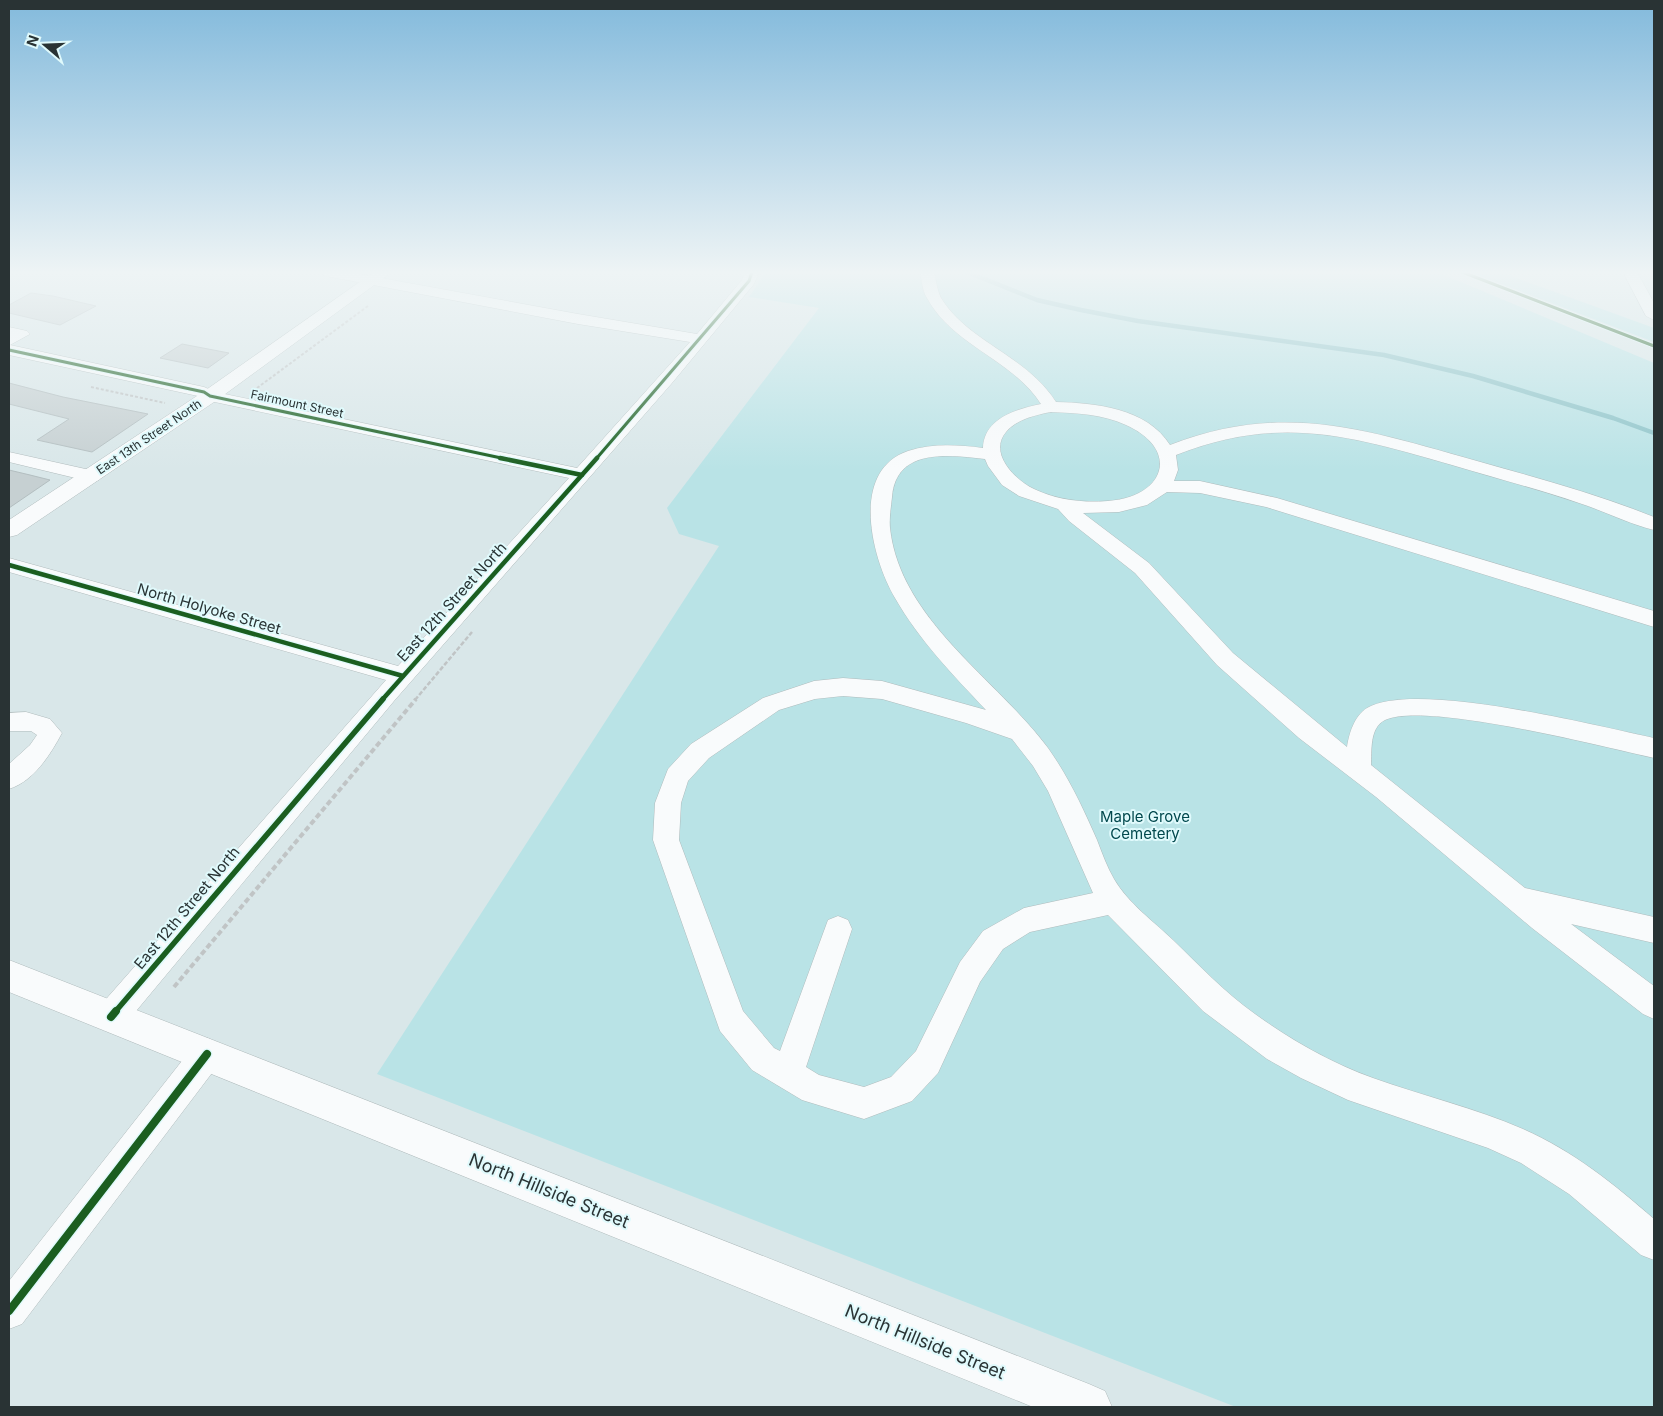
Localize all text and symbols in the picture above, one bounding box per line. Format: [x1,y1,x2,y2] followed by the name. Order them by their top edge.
[20,20,70,70] north arrow
[22,33,42,48] text: N
[249,386,345,421] street label: Fairmount Street
[93,396,204,477] street label: East 13th Street North
[393,538,510,665] street label: East 12th Street North
[135,579,283,638] street label: North Holyoke Street
[1100,807,1190,843] park label: Maple Grove Cemetery
[130,842,243,973] street label: East 12th Street North
[466,1149,632,1232] street label: North Hillside Street
[842,1300,1008,1383] street label: North Hillside Street

